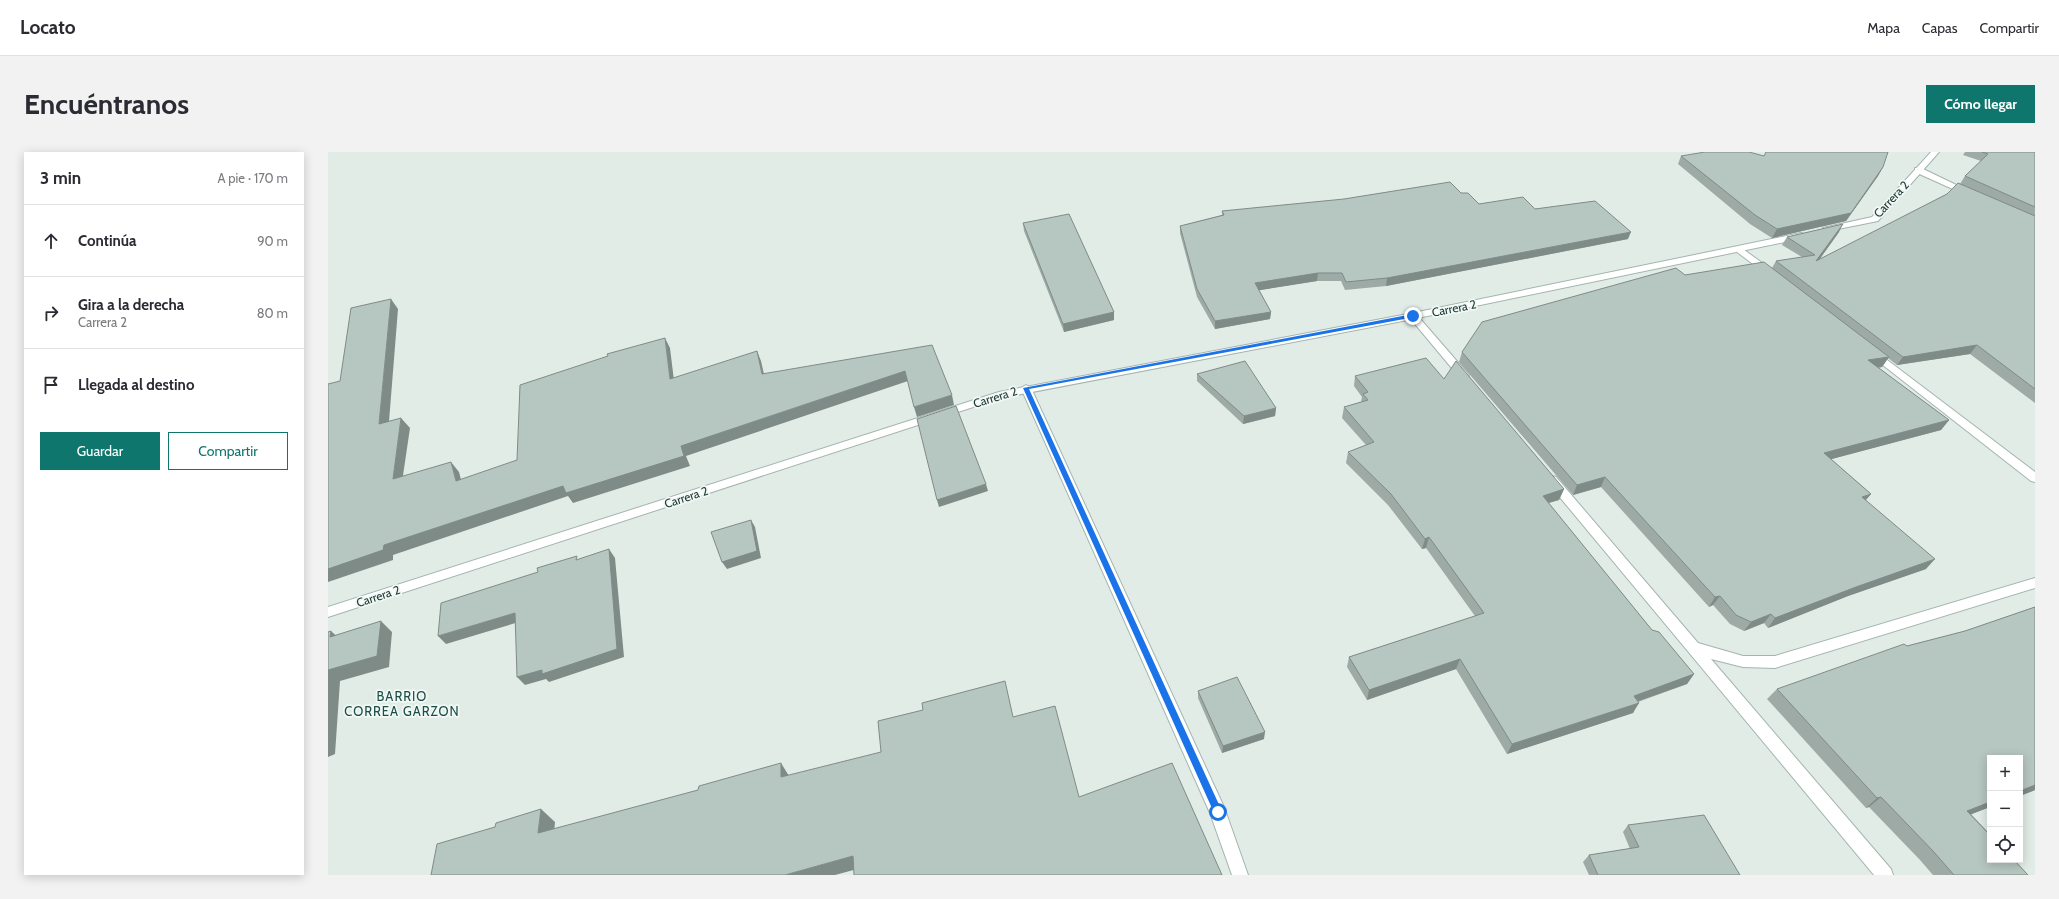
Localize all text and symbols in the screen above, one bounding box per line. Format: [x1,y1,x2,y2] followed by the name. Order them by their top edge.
[20,16,76,39] text: Locato
[1867,19,1900,37] text: Mapa
[1922,19,1958,37] text: Capas
[1980,19,2039,37] text: Compartir
[1926,85,2035,123] button: Cómo llegar
[24,87,189,121] text: Encuéntranos
[40,168,81,188] text: 3 min
[217,170,288,186] text: A pie · 170 m
[1870,177,1912,221] street label: Carrera 2
[40,230,62,252] icon: ahead
[78,232,136,250] text: Continúa
[257,233,288,249] text: 90 m
[78,296,184,314] text: Gira a la derecha
[1430,296,1478,320] street label: Carrera 2
[40,302,62,324] icon: right
[257,305,288,321] text: 80 m
[1404,307,1422,325] route end
[78,314,127,330] text: Carrera 2
[40,374,62,396] icon: arrive
[78,376,194,394] text: Llegada al destino
[971,383,1019,411] street label: Carrera 2
[40,432,160,470] button: Guardar
[168,432,288,470] button: Compartir
[662,483,710,511] street label: Carrera 2
[354,582,402,610] street label: Carrera 2
[344,688,460,719] district label: BARRIO CORREA GARZON
[1987,755,2023,863] map controls
[1987,755,2023,791] button: +
[1987,791,2023,827] button: −
[1209,803,1227,821] route start
[1987,827,2023,863] button: locate

